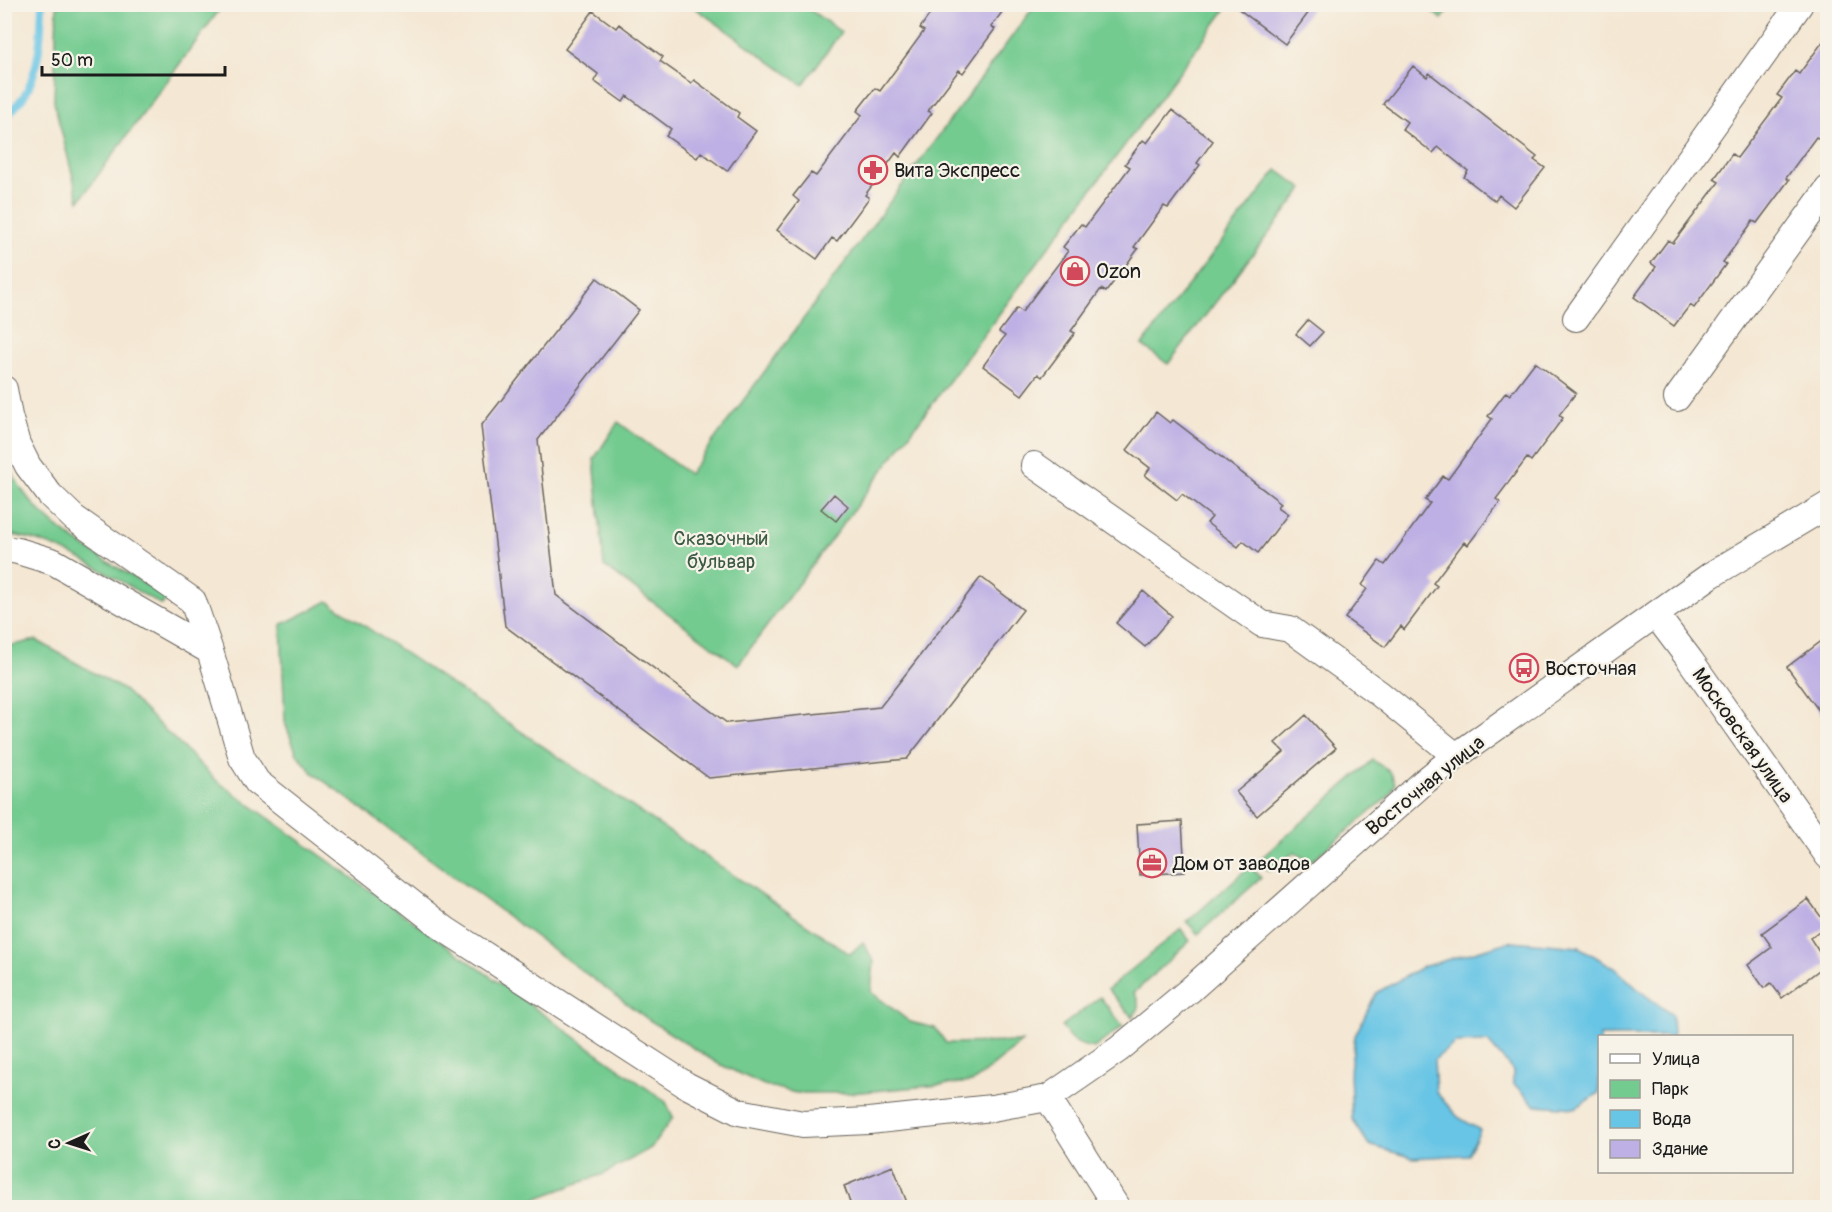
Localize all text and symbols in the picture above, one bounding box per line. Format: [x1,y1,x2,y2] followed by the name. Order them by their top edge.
[42,39,225,77] scale bar
[51,49,93,72] text: 50 m
[857,154,889,186] pharmacy icon: Вита Экспресс
[894,158,1020,183] place label: Вита Экспресс
[1059,255,1091,287] shop icon: Ozon
[1096,259,1141,284] place label: Ozon
[674,526,768,574] park label: Сказочный бульвар
[1508,652,1540,684] bus stop icon: Восточная
[1545,656,1636,681] place label: Восточная
[1687,663,1799,808] street label: Московская улица
[1361,730,1490,841] street label: Восточная улица
[1136,847,1168,879] office icon: Дом от заводов
[1172,851,1310,876] place label: Дом от заводов
[1598,1035,1793,1173] legend
[1652,1048,1700,1071] text: Улица
[1652,1078,1689,1101] text: Парк
[1652,1108,1691,1131] text: Вода
[39,1113,99,1173] north arrow
[45,1138,65,1149] text: С
[1652,1138,1708,1161] text: Здание

